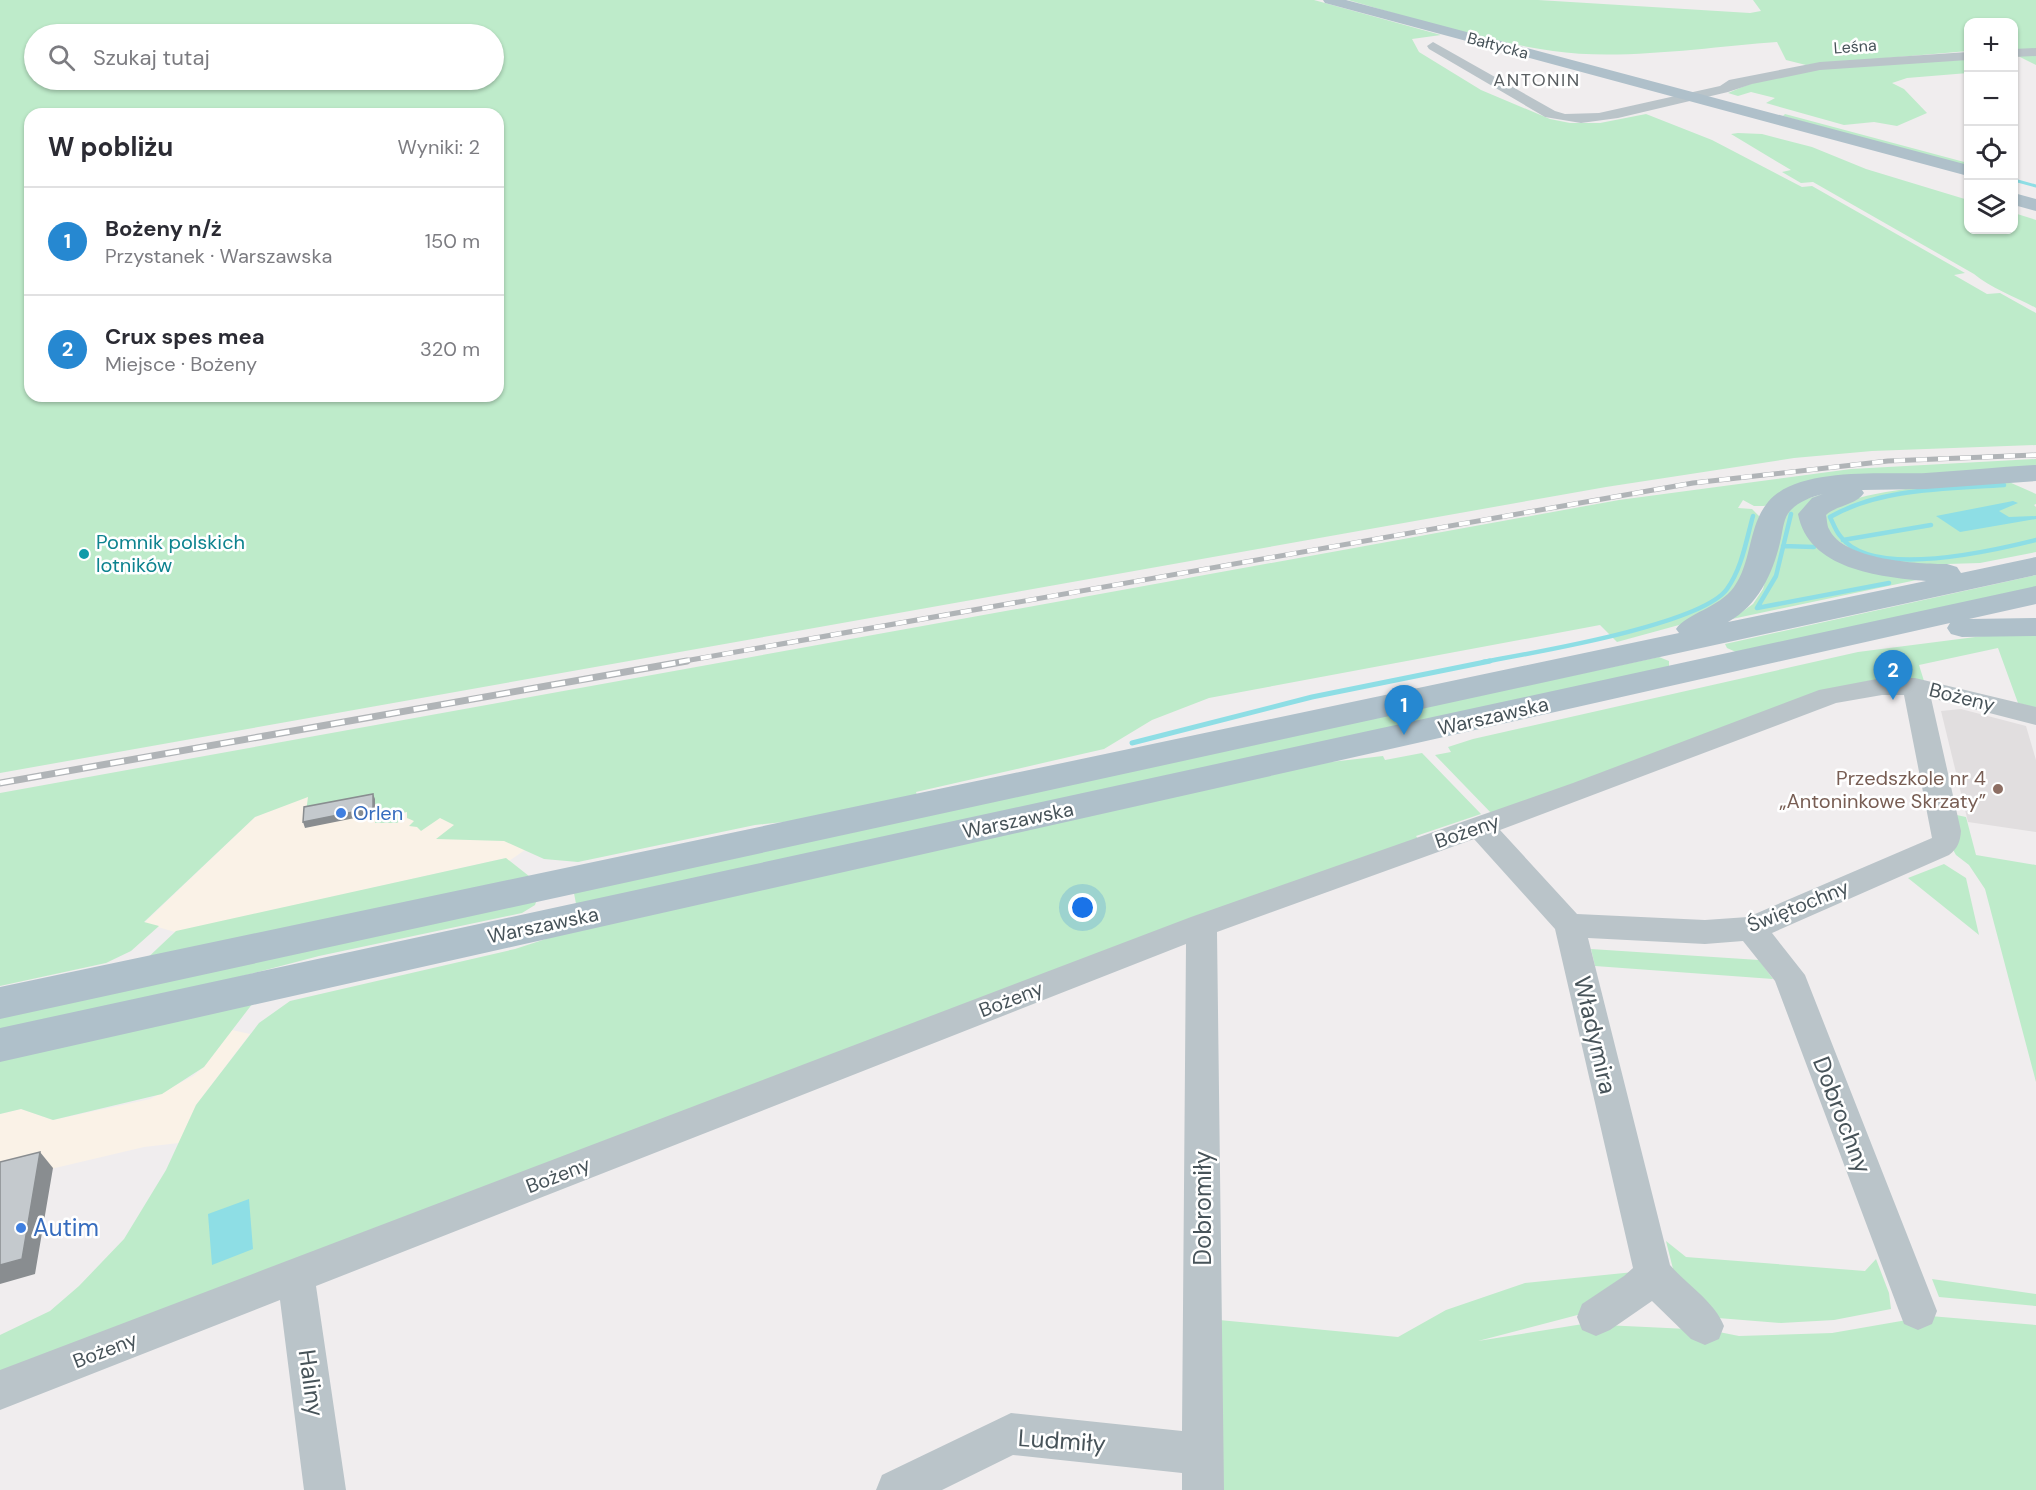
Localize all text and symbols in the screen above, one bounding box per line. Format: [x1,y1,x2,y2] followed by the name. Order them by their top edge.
[1964,18,2018,234] map controls
[1964,18,2018,72] button: +
[24,24,504,90] search box
[1465,27,1531,64] street label: Bałtycka
[1833,35,1877,58] street label: Leśna
[45,41,78,74] icon: search
[93,43,210,72] text: Szukaj tutaj
[1493,68,1581,92] district label: ANTONIN
[1964,72,2018,126] button: −
[1964,126,2018,180] button: locate
[48,130,173,164] text: W pobliżu
[397,134,480,160] text: Wyniki: 2
[1964,180,2018,234] button: layers
[105,214,222,243] text: Bożeny n/ż
[64,228,71,254] text: 1
[425,228,480,254] text: 150 m
[105,243,332,269] text: Przystanek · Warszawska
[105,322,265,351] text: Crux spes mea
[62,336,73,362] text: 2
[420,336,480,362] text: 320 m
[105,351,257,377] text: Miejsce · Bożeny
[96,529,245,578] place label: Pomnik polskich lotników
[77,547,91,561] marker: Pomnik polskich lotników
[1874,650,1912,700] pin: 2
[1926,676,1998,718] street label: Bożeny
[1384,686,1424,735] pin: 1
[1435,691,1551,741] street label: Warszawska
[1780,765,1986,814] place label: Przedszkole nr 4 „Antoninkowe Skrzaty”
[1991,782,2005,796] marker: Przedszkole nr 4 „Antoninkowe Skrzaty”
[960,796,1076,844] street label: Warszawska
[353,800,403,826] place label: Orlen
[334,806,348,820] marker: Orlen
[1431,808,1503,854] street label: Bożeny
[1743,874,1853,938] street label: Świętochny
[1068,893,1097,922] your location
[485,901,601,949] street label: Warszawska
[1567,973,1624,1097] street label: Władymira
[975,975,1047,1023] street label: Bożeny
[1806,1052,1879,1178] street label: Dobrochny
[522,1151,594,1199] street label: Bożeny
[1187,1151,1218,1265] street label: Dobromiły
[33,1212,99,1243] place label: Autim
[14,1221,28,1235] marker: Autim
[69,1326,141,1374] street label: Bożeny
[291,1347,332,1418] street label: Haliny
[1017,1422,1107,1459] street label: Ludmiły

